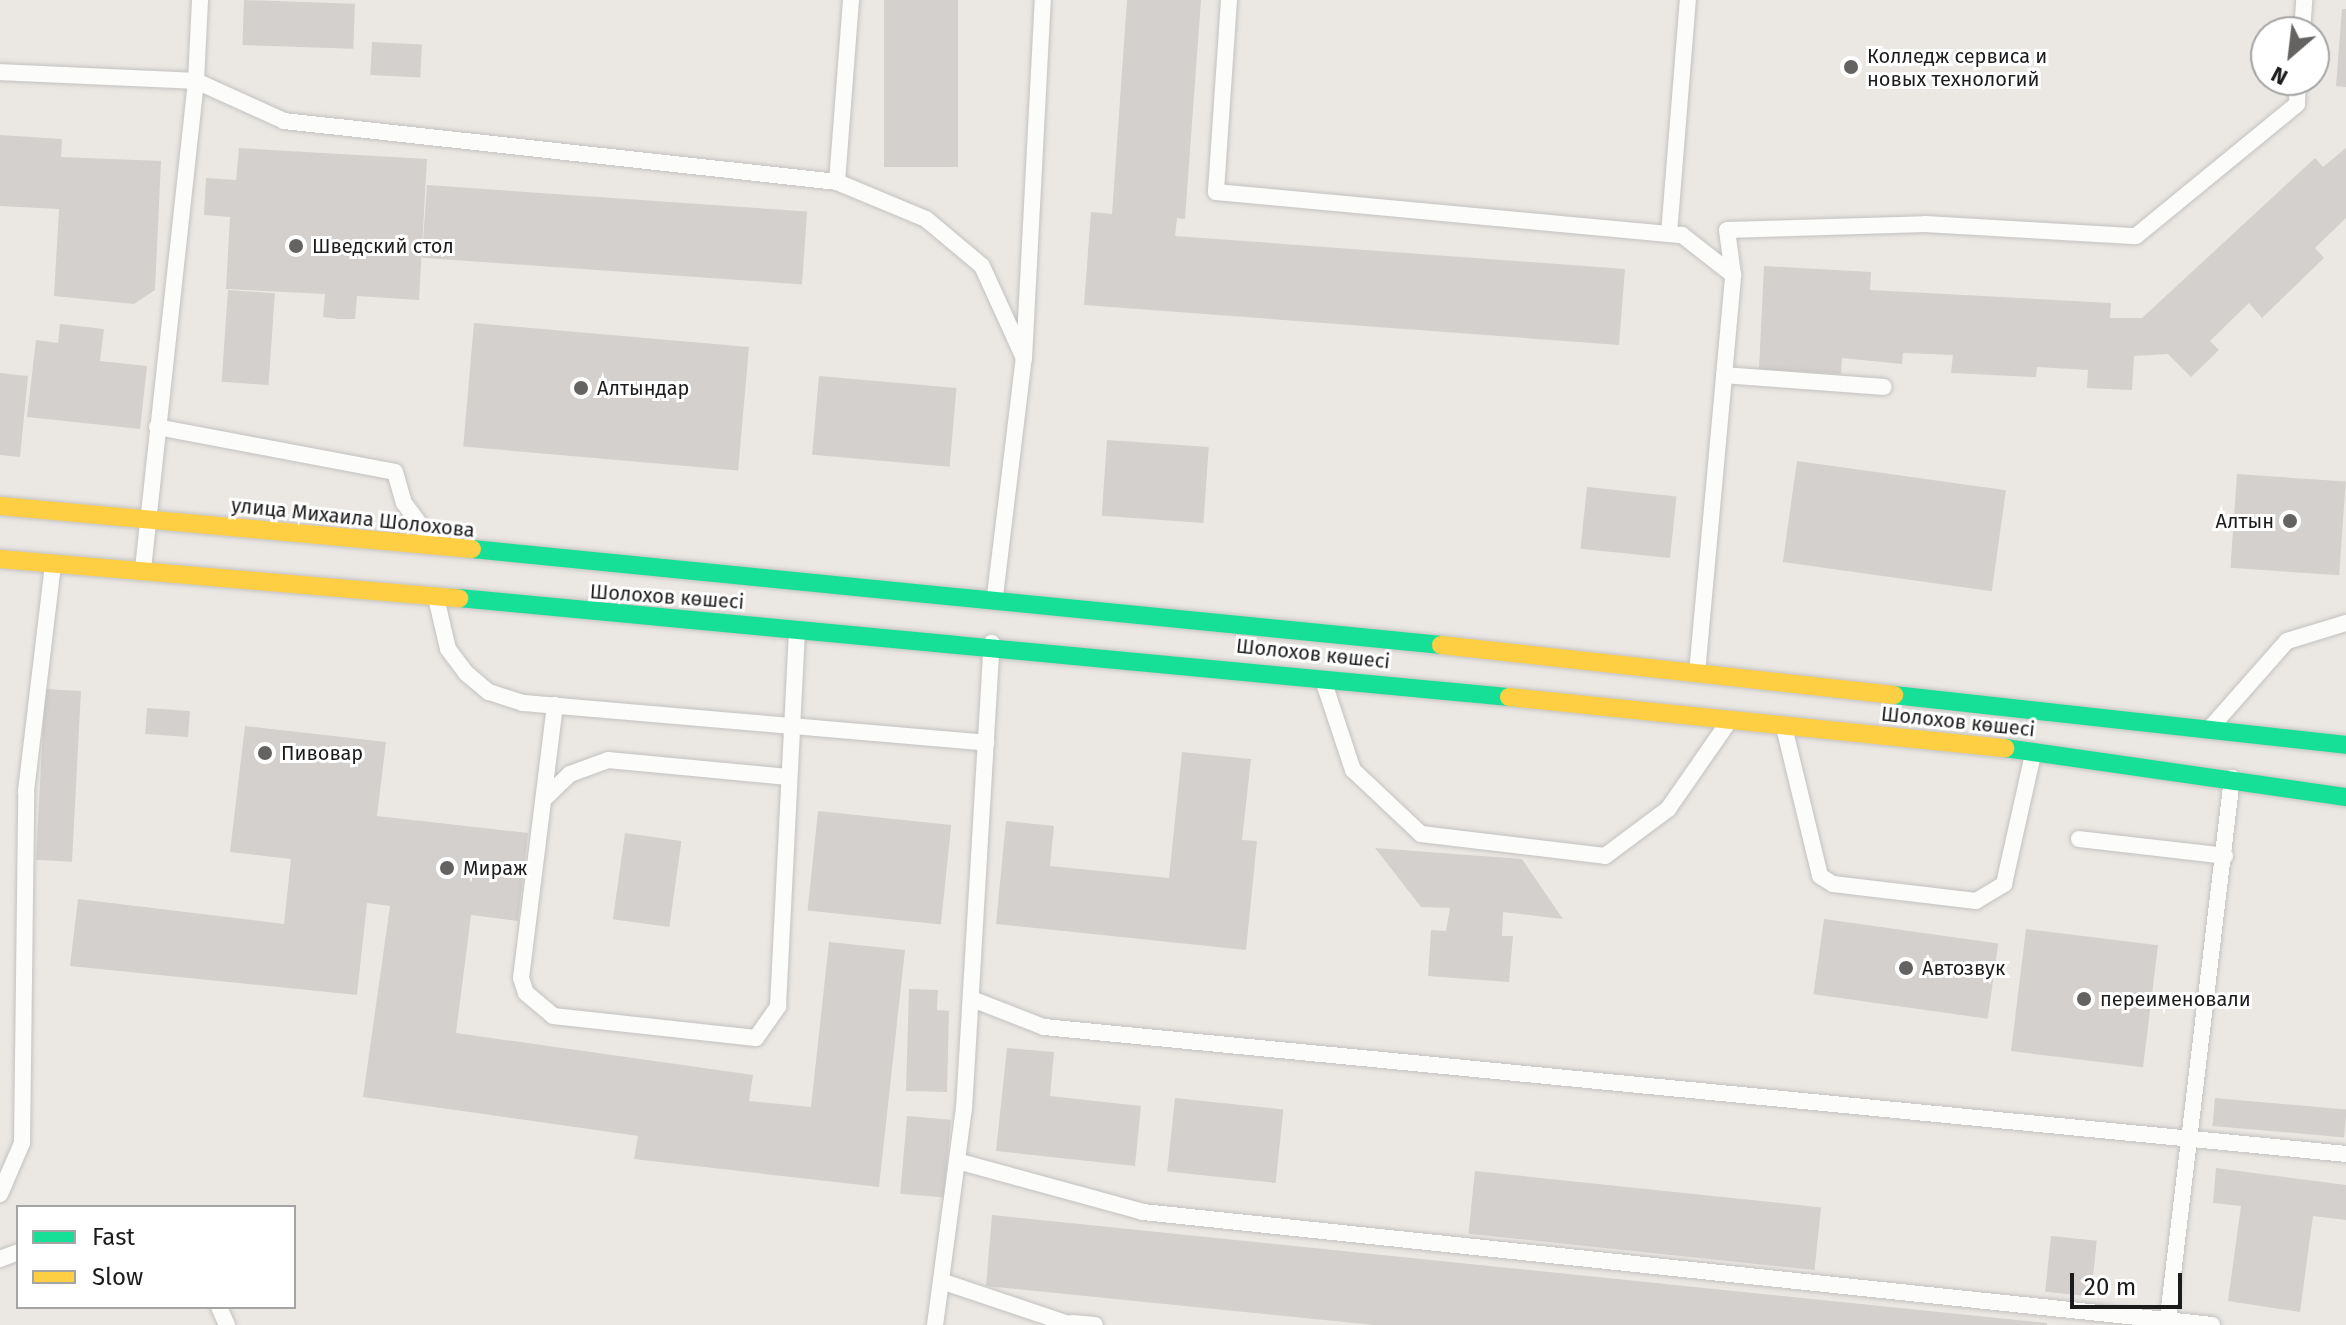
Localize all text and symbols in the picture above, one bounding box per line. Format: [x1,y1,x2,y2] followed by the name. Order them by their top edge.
[2250,16,2330,96] north arrow
[1867,44,2047,91] place label: Колледж сервиса и новых технологий
[1842,58,1860,76] marker: Колледж сервиса и новых технологий
[2267,61,2292,91] text: N
[312,234,454,258] place label: Шведский стол
[287,237,305,255] marker: Шведский стол
[597,376,689,400] place label: Алтындар
[572,379,590,397] marker: Алтындар
[230,493,476,543] street label: улица Михаила Шолохова
[2215,509,2274,533] place label: Алтын
[2281,512,2299,530] marker: Алтын
[589,580,745,614] street label: Шолохов көшесі
[1235,634,1391,674] street label: Шолохов көшесі
[1880,702,2036,742] street label: Шолохов көшесі
[281,741,363,765] place label: Пивовар
[256,744,274,762] marker: Пивовар
[463,856,527,880] place label: Мираж
[438,859,456,877] marker: Мираж
[1922,956,2005,980] place label: Автозвук
[1897,959,1915,977] marker: Автозвук
[2100,987,2251,1011] place label: переименовали
[2075,990,2093,1008] marker: переименовали
[16,1205,296,1309] legend
[92,1223,135,1251] text: Fast
[2074,1257,2186,1307] scale bar
[92,1263,143,1291] text: Slow
[2084,1273,2136,1301] text: 20 m

